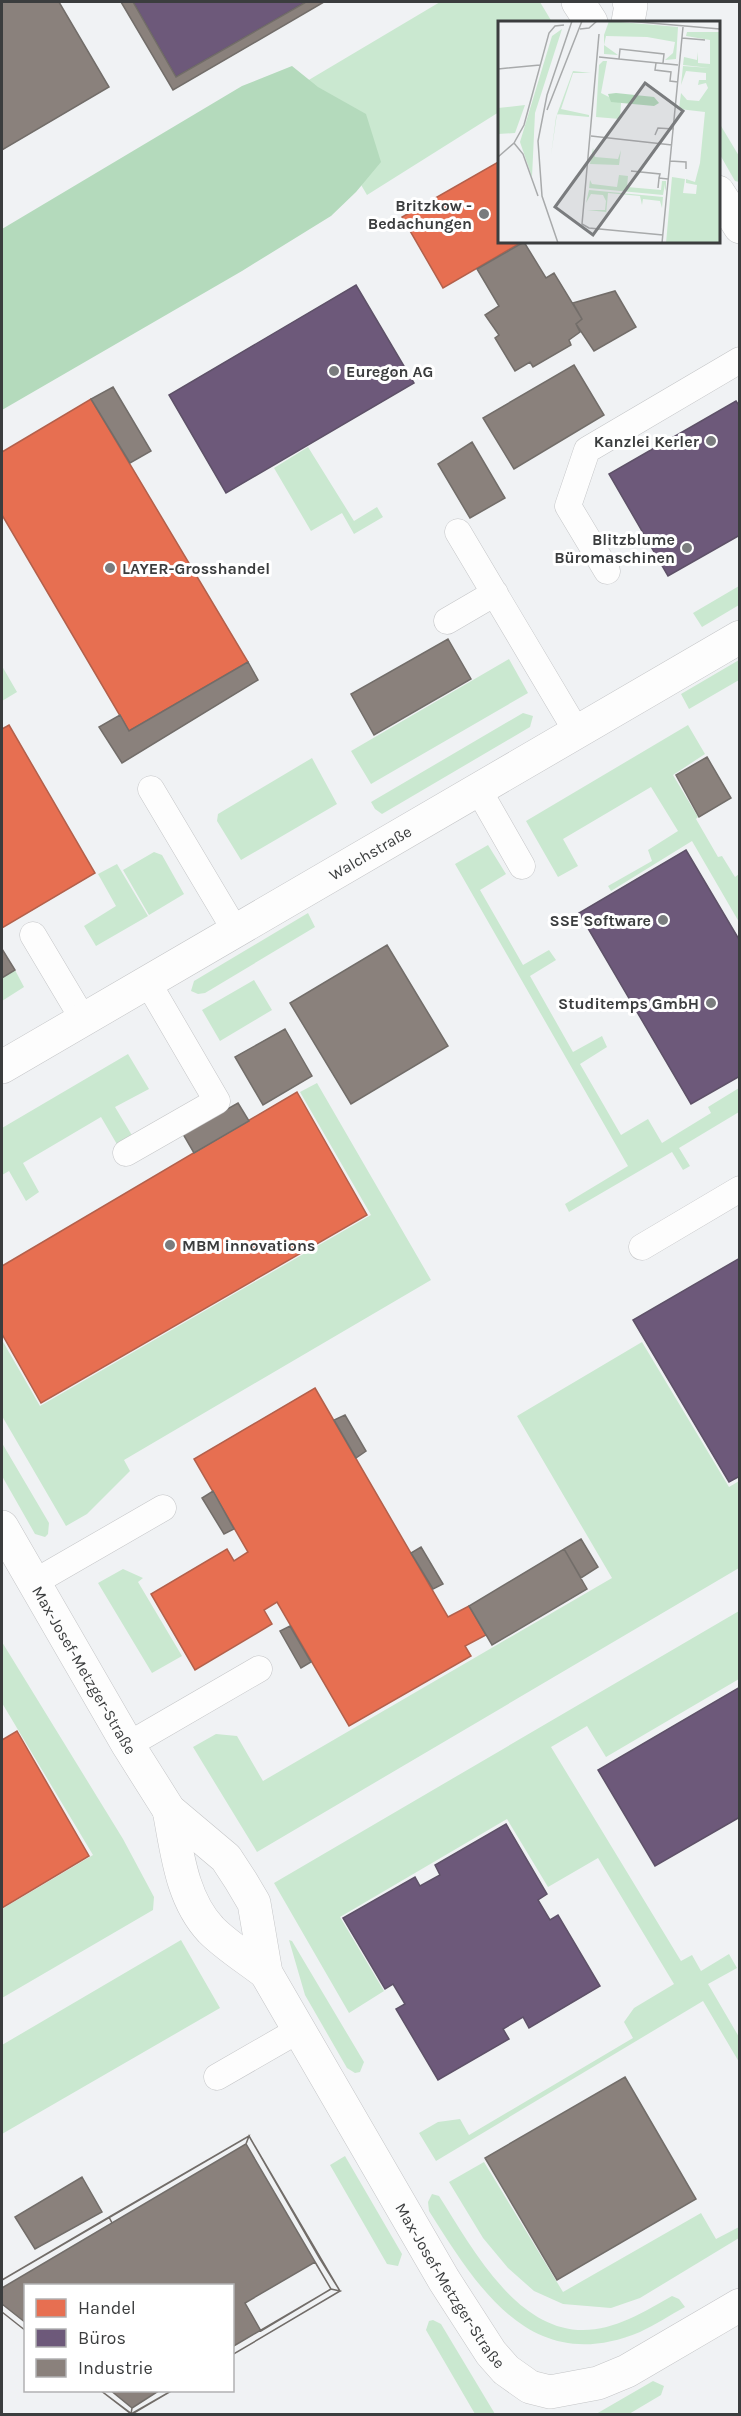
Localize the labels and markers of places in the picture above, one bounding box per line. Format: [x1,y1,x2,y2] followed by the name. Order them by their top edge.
[368,196,472,233] place label: Britzkow - Bedachungen
[477,207,491,221] marker: Britzkow - Bedachungen
[346,362,433,381] place label: Euregon AG
[327,364,341,378] marker: Euregon AG
[594,432,700,451] place label: Kanzlei Kerler
[704,434,718,448] marker: Kanzlei Kerler
[554,530,675,567] place label: Blitzblume Büromaschinen
[680,541,694,555] marker: Blitzblume Büromaschinen
[122,559,270,578] place label: LAYER-Grosshandel
[103,561,117,575] marker: LAYER-Grosshandel
[549,911,651,930] place label: SSE Software
[656,913,670,927] marker: SSE Software
[558,994,699,1013] place label: Studitemps GmbH
[704,996,718,1010] marker: Studitemps GmbH
[182,1236,315,1255] place label: MBM innovations
[163,1238,177,1252] marker: MBM innovations

